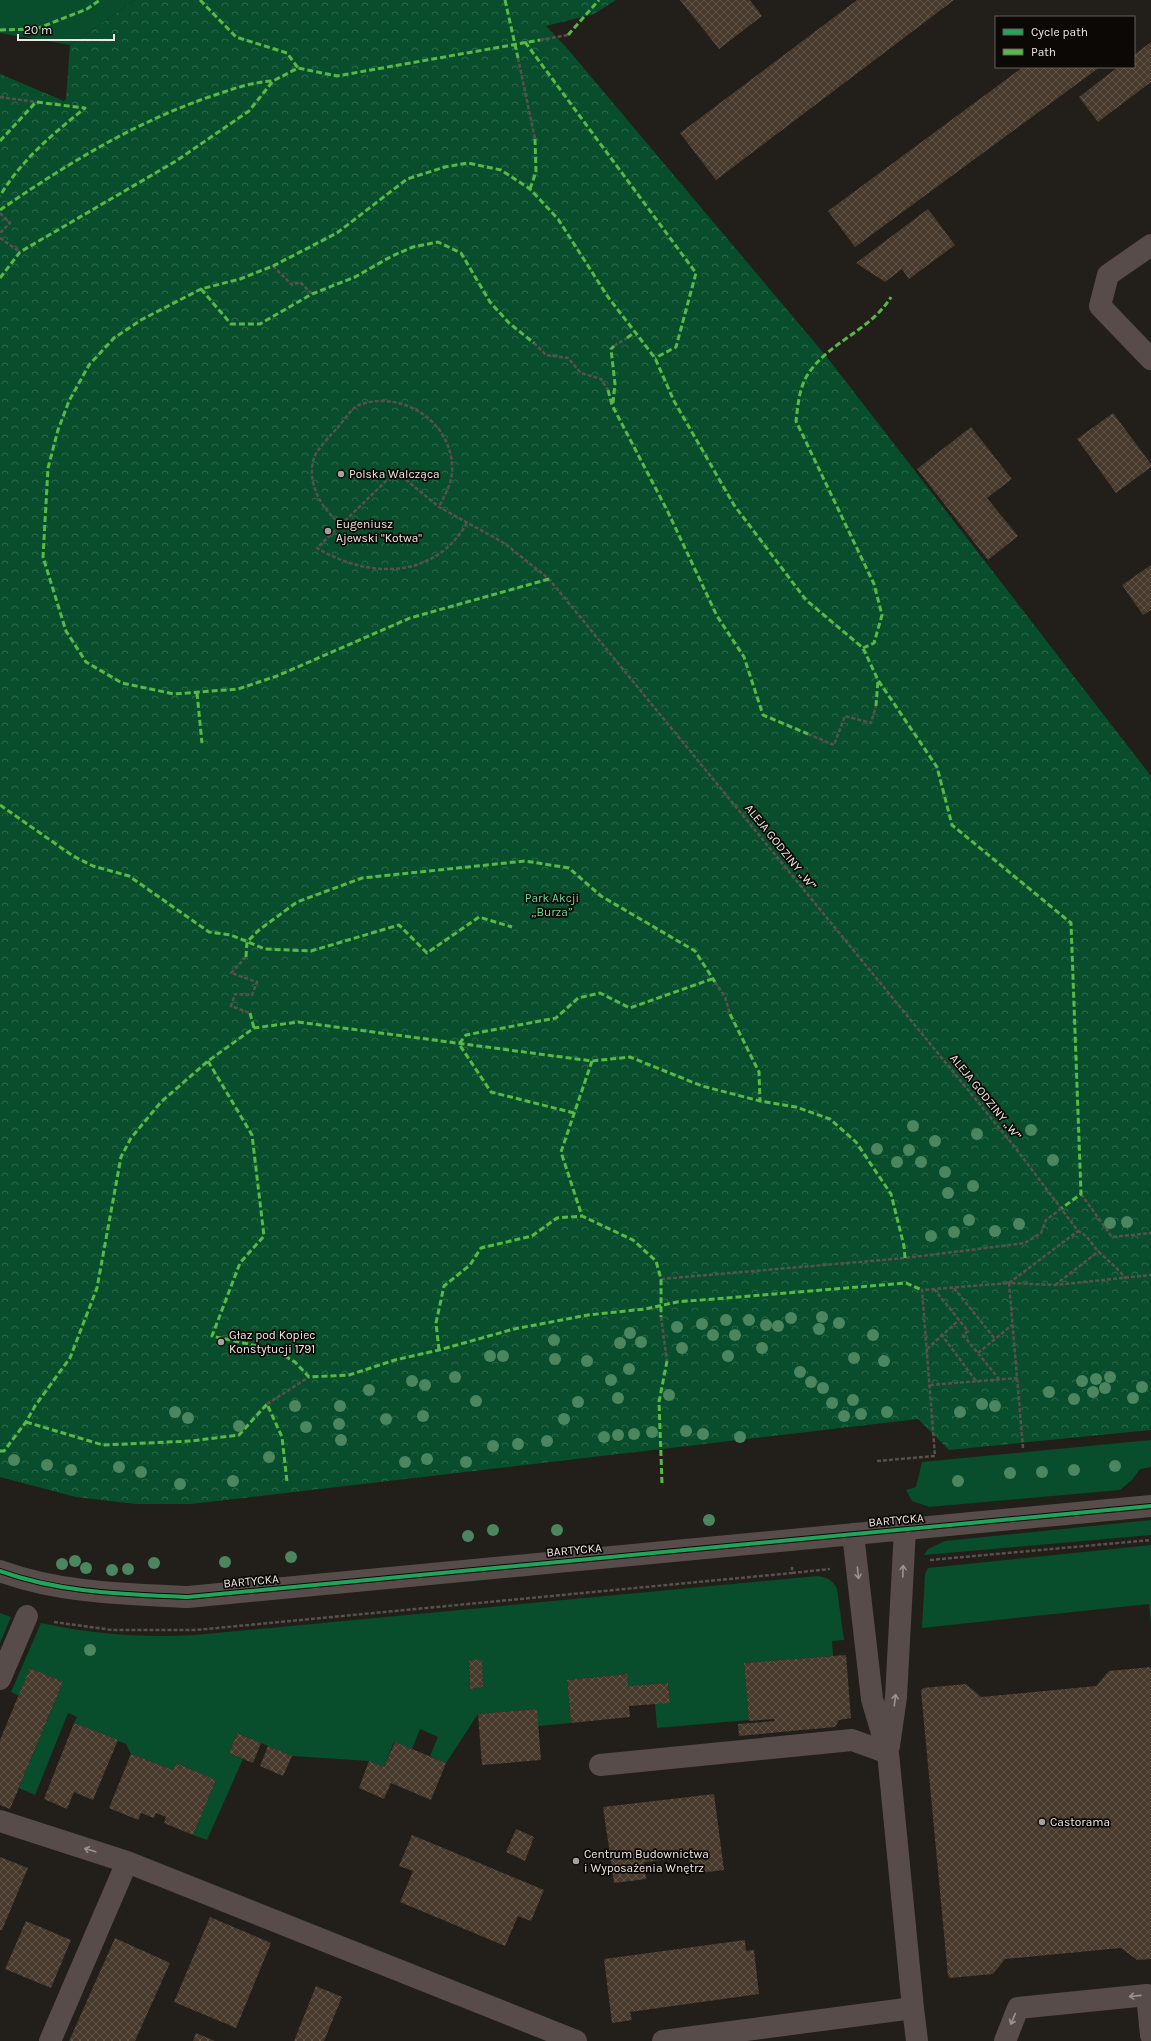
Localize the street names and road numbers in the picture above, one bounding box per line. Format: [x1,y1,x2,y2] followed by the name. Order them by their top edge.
[742,801,820,893] street label: ALEJA GODZINY „W”
[947,1051,1025,1143] street label: ALEJA GODZINY „W”
[868,1511,924,1529] street label: BARTYCKA
[546,1541,602,1559] street label: BARTYCKA
[223,1572,279,1590] street label: BARTYCKA

